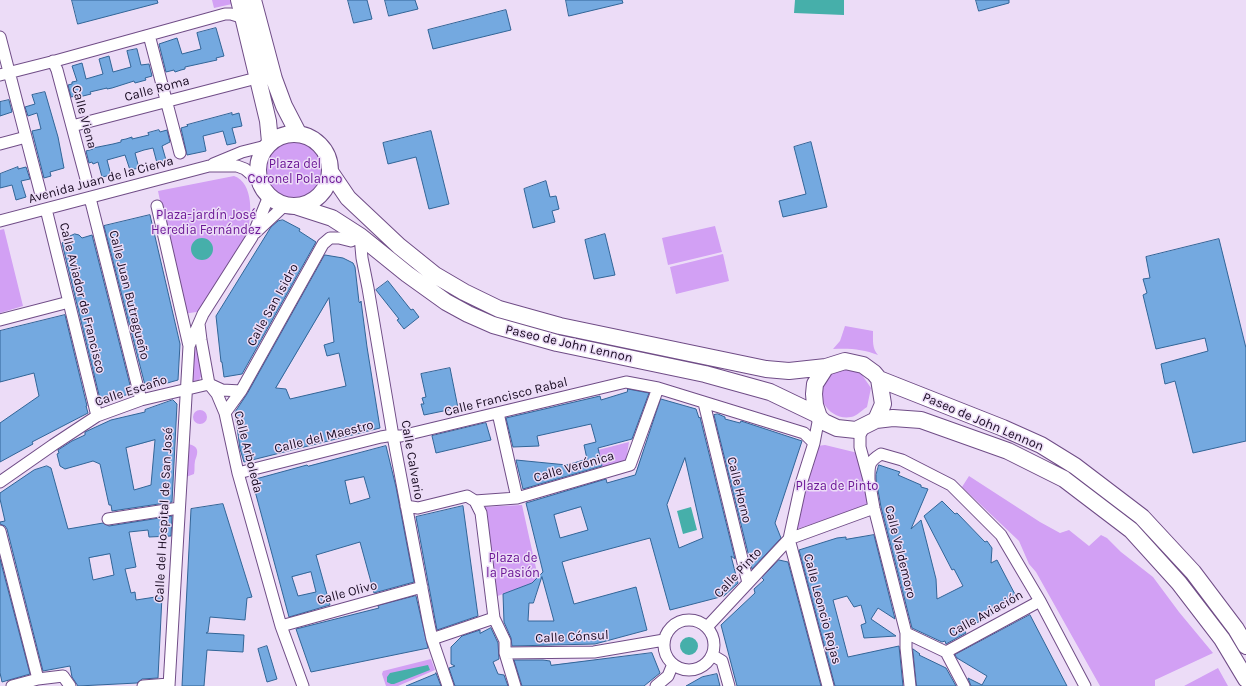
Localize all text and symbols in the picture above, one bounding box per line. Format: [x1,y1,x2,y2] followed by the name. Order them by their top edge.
[123,73,191,105] street label: Calle Roma
[68,84,100,150] street label: Calle Viena
[27,153,175,207] street label: Avenida Juan de la Cierva
[248,156,342,187] park label: Plaza del Coronel Polanco
[151,207,261,238] park label: Plaza-jardín José Heredia Fernández
[56,221,108,375] street label: Calle Aviador de Francisco
[105,229,153,361] street label: Calle Juan Butragueño
[244,261,302,349] street label: Calle San Isidro
[504,322,634,366] street label: Paseo de John Lennon
[93,372,169,410] street label: Calle Escaño
[443,374,569,420] street label: Calle Francisco Rabal
[920,389,1046,455] street label: Paseo de John Lennon
[230,409,266,495] street label: Calle Arboleda
[273,417,375,457] street label: Calle del Maestro
[397,419,427,501] street label: Calle Calvario
[152,427,176,603] street label: Calle del Hospital de San José
[532,448,616,486] street label: Calle Verónica
[723,455,755,525] street label: Calle Horno
[796,478,878,494] park label: Plaza de Pinto
[881,504,919,600] street label: Calle Valdemoro
[711,545,765,601] street label: Calle Pinto
[486,550,540,581] park label: Plaza de la Pasión
[800,552,844,666] street label: Calle Leoncio Rojas
[315,577,379,609] street label: Calle Olivo
[946,587,1026,641] street label: Calle Aviación
[535,627,609,647] street label: Calle Cónsul

